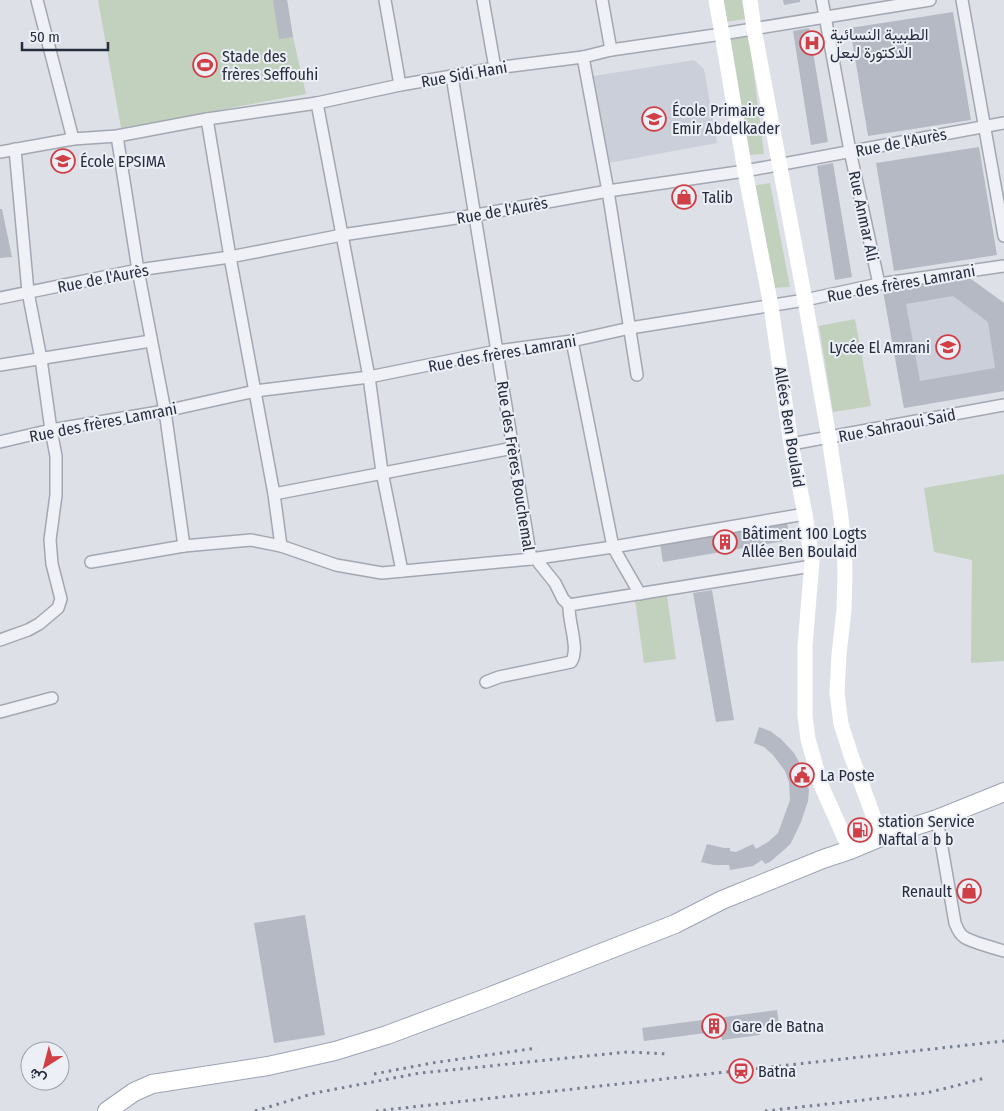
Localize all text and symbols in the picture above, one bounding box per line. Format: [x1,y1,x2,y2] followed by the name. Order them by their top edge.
[22,20,109,52] scale bar
[830,25,929,63] place label: الطبيبة النسائية الدكتورة لبعل
[30,28,60,46] text: 50 m
[799,30,825,56] hospital icon: الطبيبة النسائية الدكتورة لبعل
[222,47,318,84] place label: Stade des frères Seffouhi
[192,52,218,78] sports icon: Stade des frères Seffouhi
[420,58,509,91] street label: Rue Sidi Hani
[672,101,780,138] place label: École Primaire Emir Abdelkader
[641,106,667,132] school or university icon: École Primaire Emir Abdelkader
[854,124,948,161] street label: Rue de l'Aurès
[50,148,76,174] school or university icon: École EPSIMA
[80,152,166,171] place label: École EPSIMA
[845,169,882,263] street label: Rue Anmar Ali
[671,184,697,210] shop icon: Talib
[702,188,733,207] place label: Talib
[455,193,549,228] street label: Rue de l'Aurès
[56,260,150,297] street label: Rue de l'Aurès
[826,261,977,306] street label: Rue des frères Lamrani
[427,331,578,376] street label: Rue des frères Lamrani
[935,334,961,360] school or university icon: Lycée El Amrani
[829,338,930,357] place label: Lycée El Amrani
[771,365,808,489] street label: Allées Ben Boulaid
[493,380,538,552] street label: Rue des Frères Bouchemal
[28,399,178,446] street label: Rue des frères Lamrani
[837,405,957,446] street label: Rue Sahraoui Said
[742,524,867,561] place label: Bâtiment 100 Logts Allée Ben Boulaid
[712,529,738,555] building icon: Bâtiment 100 Logts Allée Ben Boulaid
[789,762,815,788] public building icon: La Poste
[820,766,875,785] place label: La Poste
[878,812,975,849] place label: station Service Naftal a b b
[847,817,873,843] fuel station icon: station Service Naftal a b b
[956,878,982,904] shop icon: Renault
[902,882,953,901] place label: Renault
[701,1013,727,1039] building icon: Gare de Batna
[732,1017,824,1036] place label: Gare de Batna
[20,1041,70,1091] north arrow
[728,1058,754,1084] station icon: Batna
[758,1062,796,1081] place label: Batna
[26,1064,49,1088] text: ش

